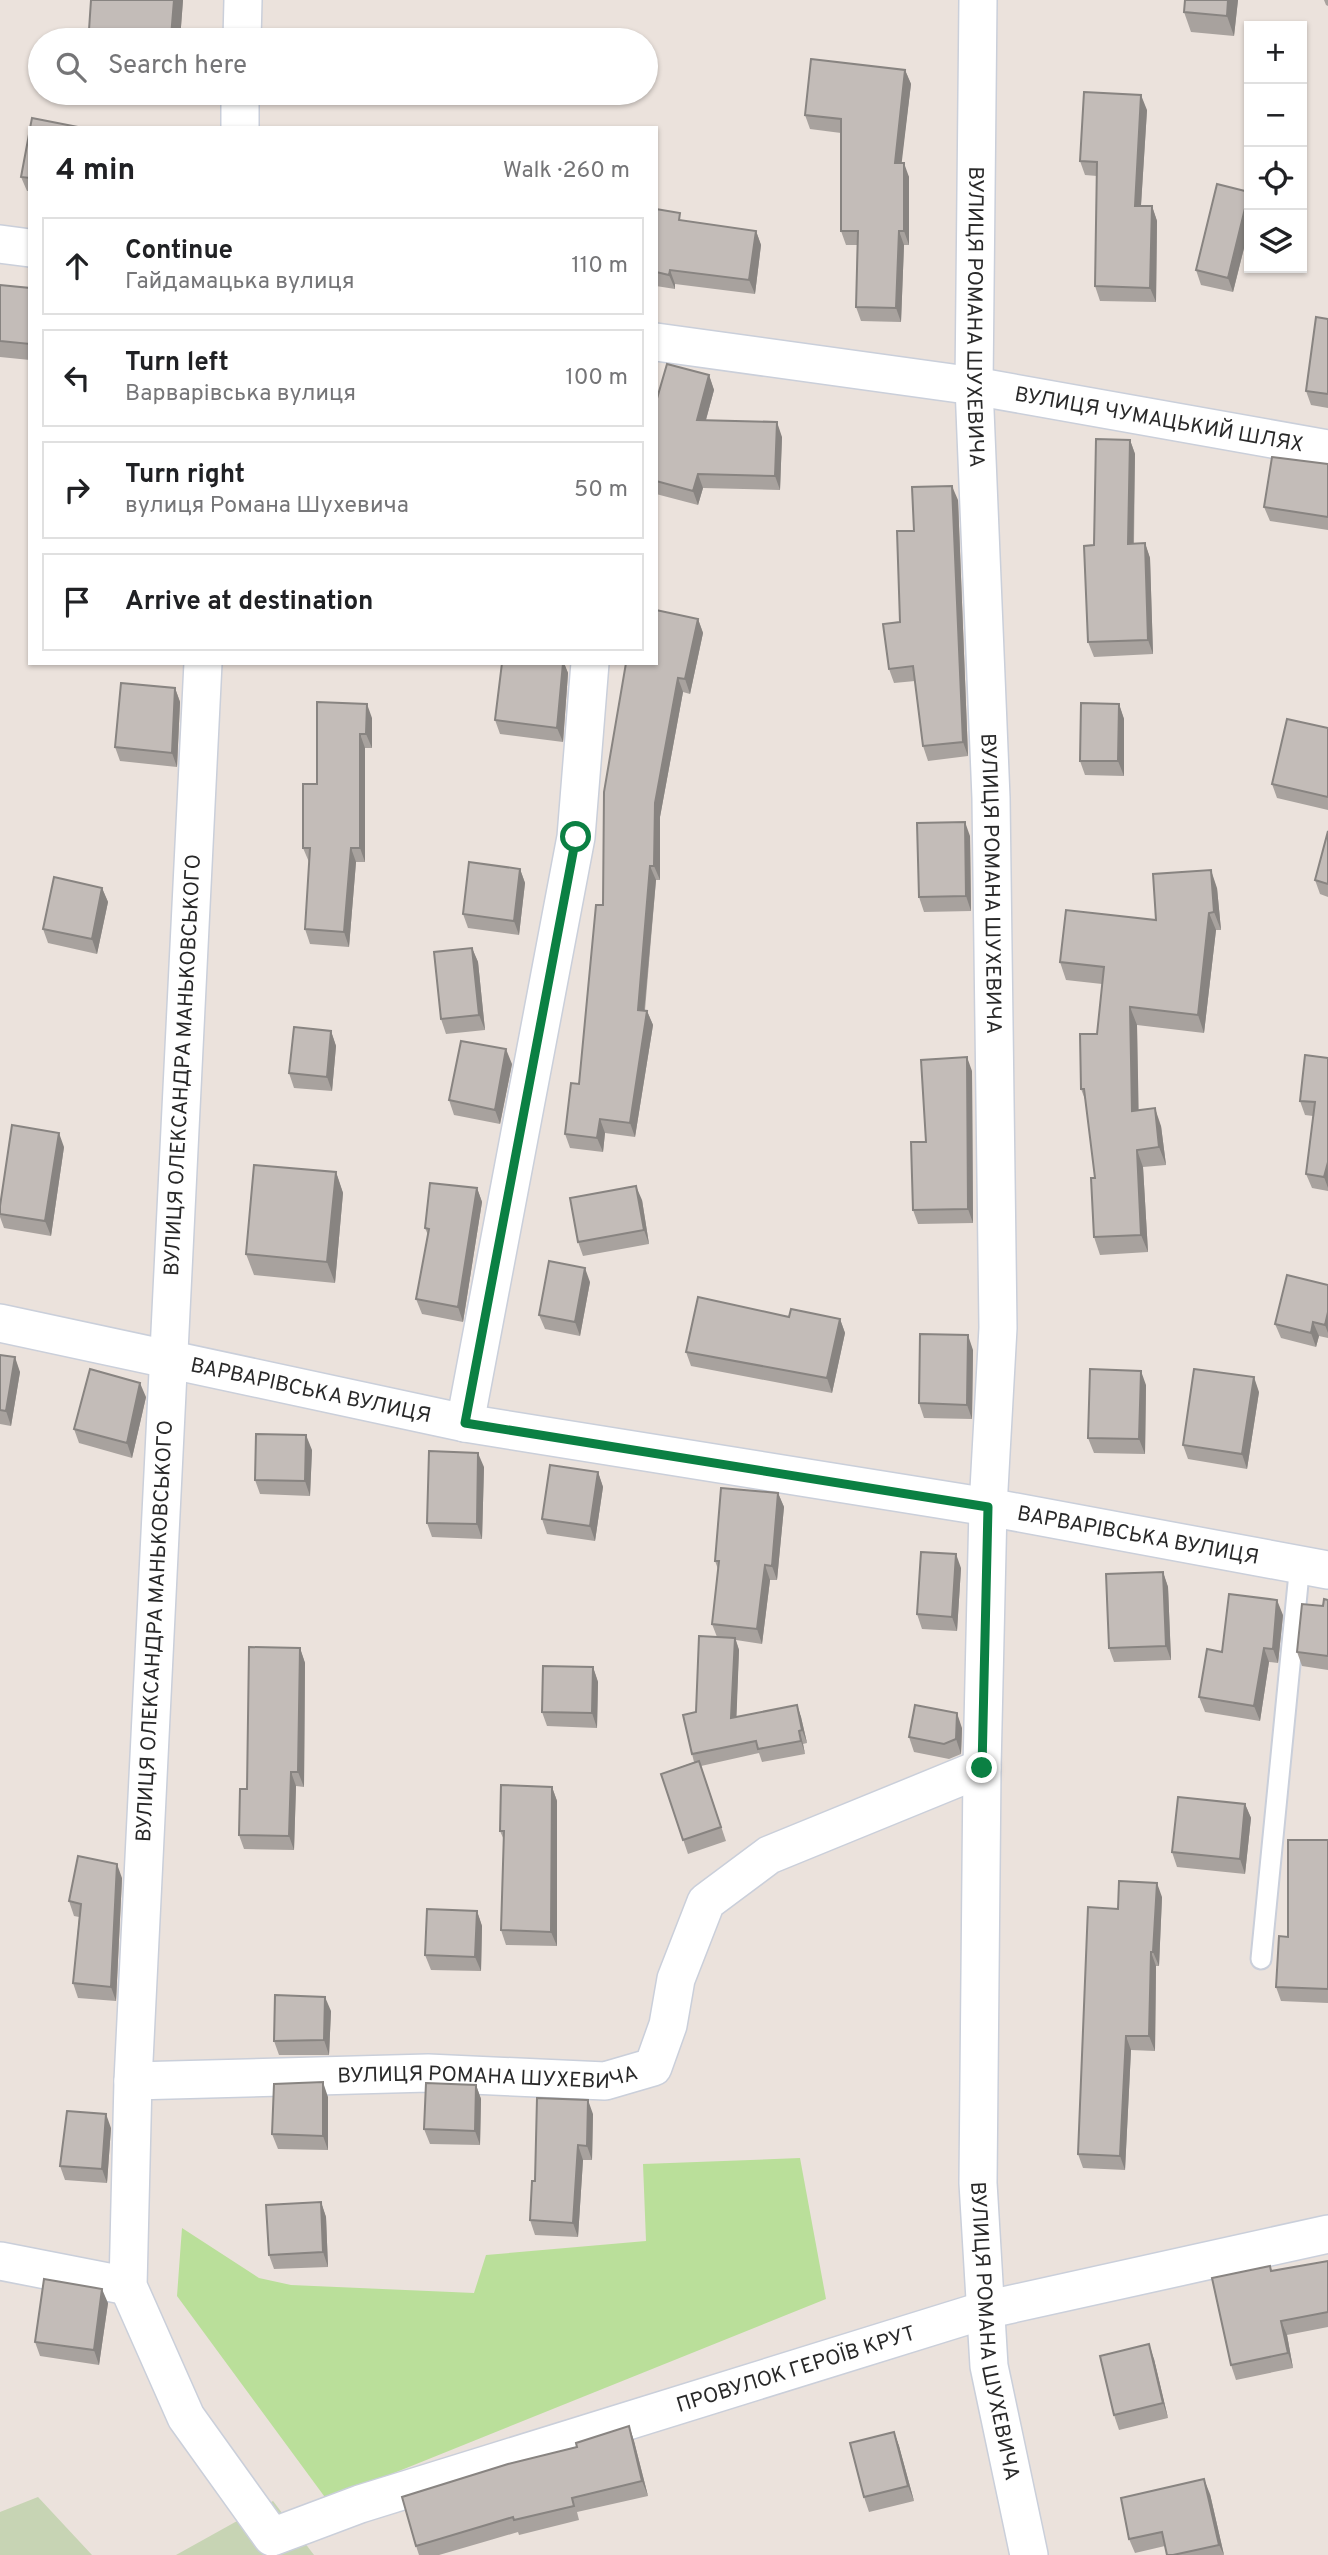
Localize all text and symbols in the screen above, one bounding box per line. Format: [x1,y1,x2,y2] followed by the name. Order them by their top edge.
[1244,21,1307,273] map controls
[1244,21,1307,84] button: +
[28,28,658,105] search box
[52,48,90,86] icon: search
[108,50,247,83] text: Search here
[1244,84,1307,147] button: −
[1244,147,1307,210] button: locate
[56,153,135,190] text: 4 min
[503,157,630,186] text: Walk · 260 m
[959,166,989,468] street label: ВУЛИЦЯ РОМАНА ШУХЕВИЧА
[1244,210,1307,273] button: layers
[125,235,233,268] text: Continue
[58,247,96,285] icon: ahead
[571,252,628,281] text: 110 m
[125,268,354,297] text: Гайдамацька вулиця
[125,347,229,380] text: Turn left
[58,359,96,397] icon: left
[565,364,628,393] text: 100 m
[125,380,356,409] text: Варварівська вулиця
[1012,381,1305,459] street label: ВУЛИЦЯ ЧУМАЦЬКИЙ ШЛЯХ
[125,459,245,492] text: Turn right
[58,471,96,509] icon: right
[574,476,628,505] text: 50 m
[125,492,409,521] text: вулиця Романа Шухевича
[58,583,96,621] icon: arrive
[125,586,373,619] text: Arrive at destination
[973,733,1006,1034] street label: ВУЛИЦЯ РОМАНА ШУХЕВИЧА
[560,821,591,852] route start
[159,854,208,1277] street label: ВУЛИЦЯ ОЛЕКСАНДРА МАНЬКОВСЬКОГО
[188,1352,433,1430] street label: ВАРВАРІВСЬКА ВУЛИЦЯ
[131,1420,180,1843] street label: ВУЛИЦЯ ОЛЕКСАНДРА МАНЬКОВСЬКОГО
[1015,1501,1261,1572] street label: ВАРВАРІВСЬКА ВУЛИЦЯ
[966,1752,997,1783] route end
[337,2060,641,2096] street label: ВУЛИЦЯ РОМАНА ШУХЕВИЧА
[963,2181,1025,2483] street label: ВУЛИЦЯ РОМАНА ШУХЕВИЧА
[673,2320,919,2420] street label: ПРОВУЛОК ГЕРОЇВ КРУТ

